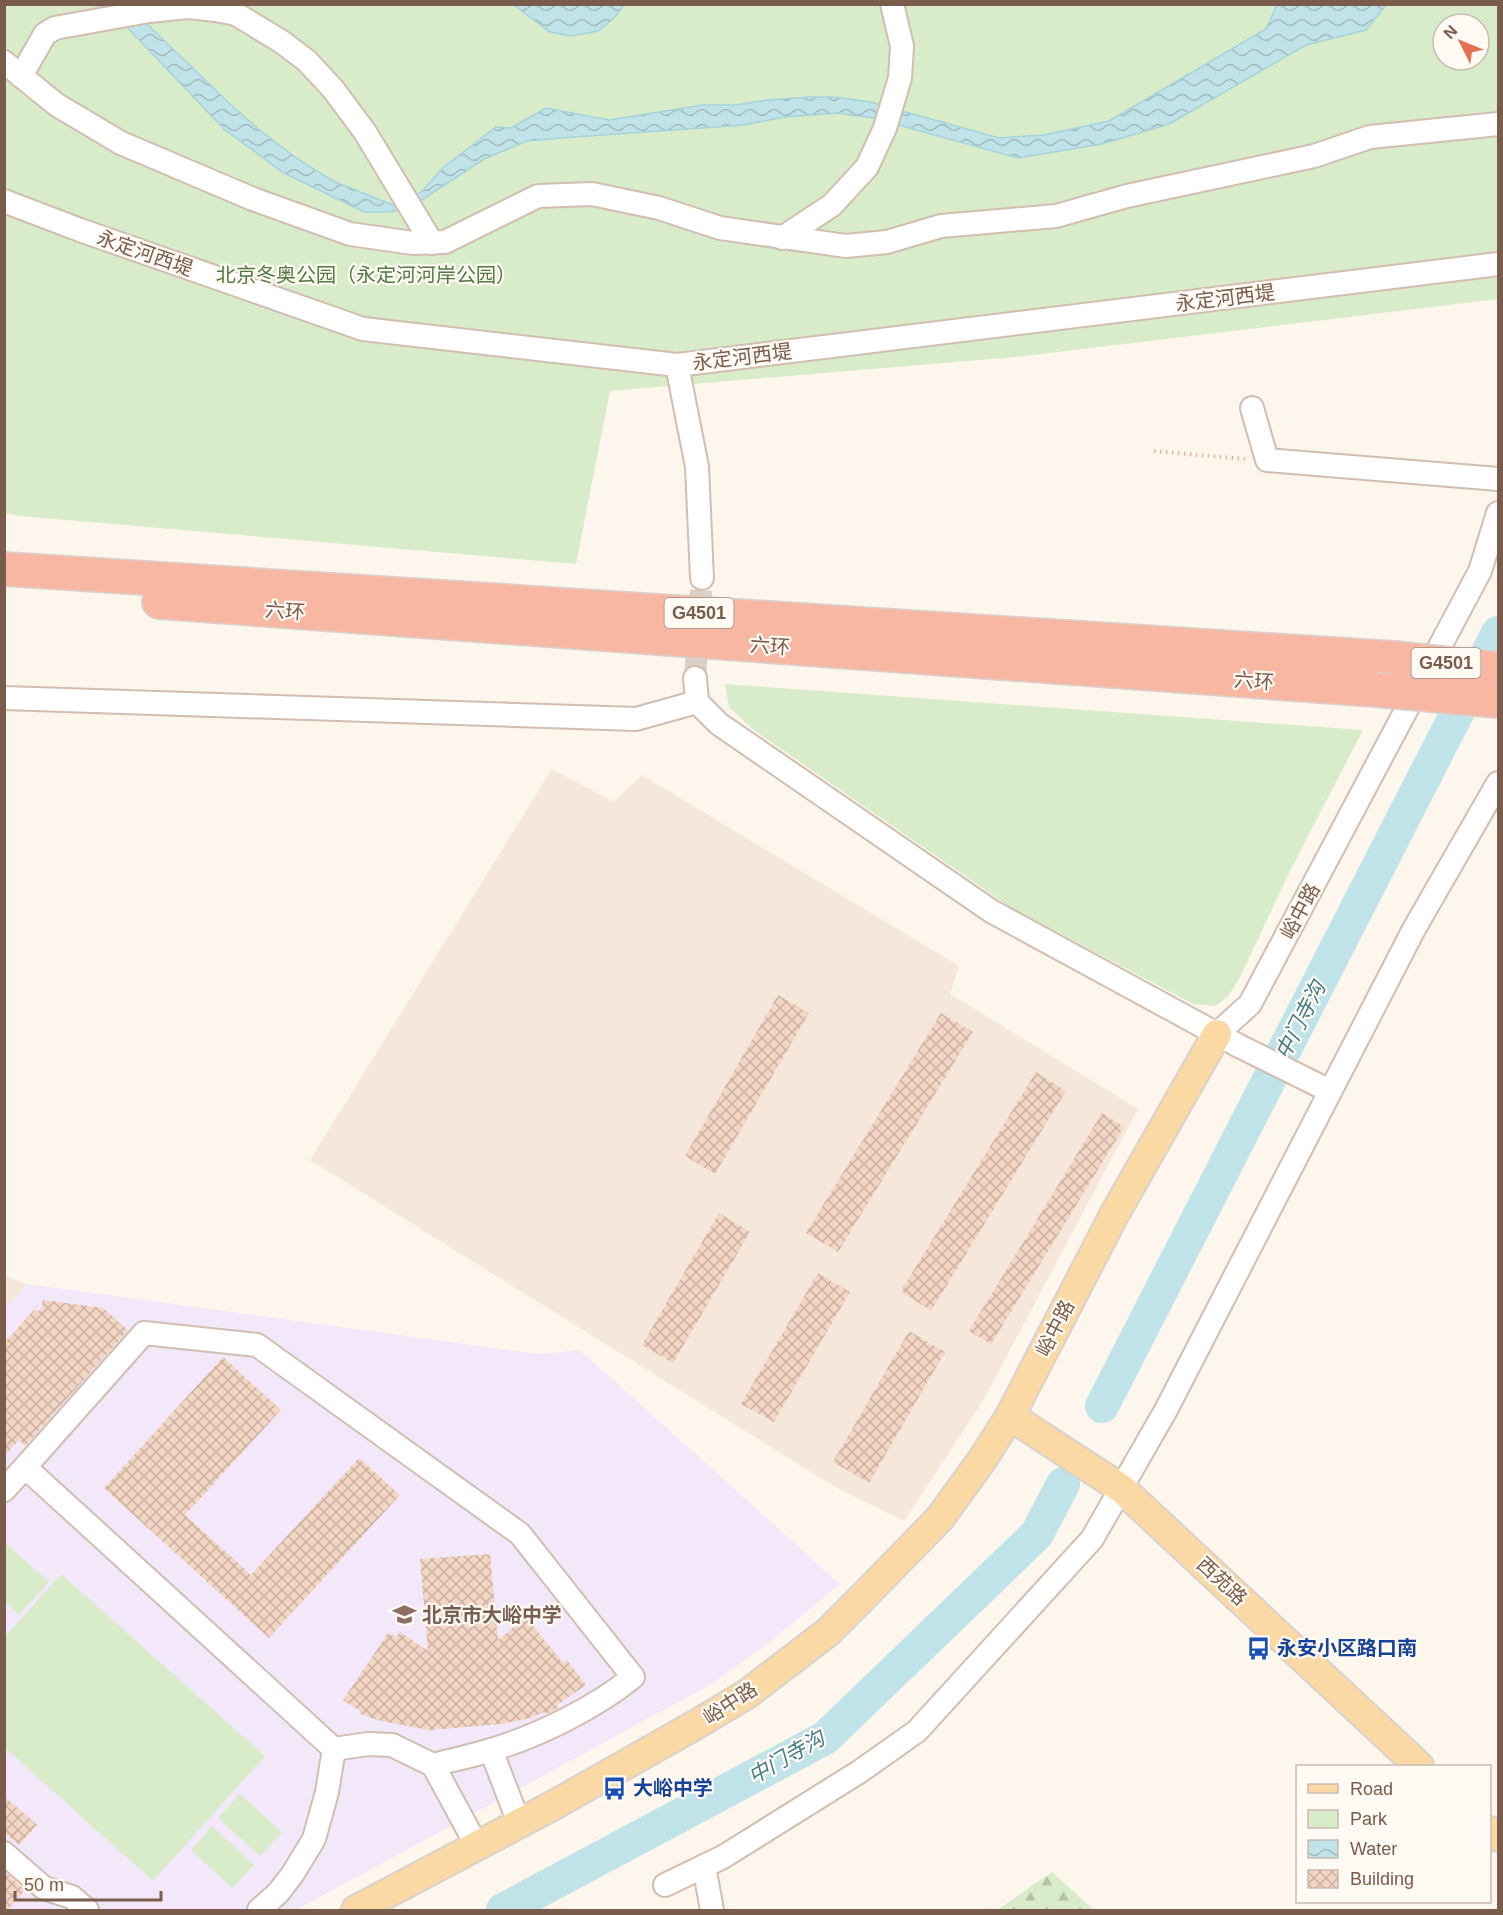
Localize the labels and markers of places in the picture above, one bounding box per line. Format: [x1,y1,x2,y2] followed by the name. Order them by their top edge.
[391,1602,417,1628] school or university icon: 北京市大峪中学
[422,1604,562,1626] place label: 北京市大峪中学
[1246,1635,1272,1661] bus stop icon: 永安小区路口南
[1277,1637,1417,1659] place label: 永安小区路口南
[602,1775,628,1801] bus stop icon: 大峪中学
[633,1777,713,1799] place label: 大峪中学

